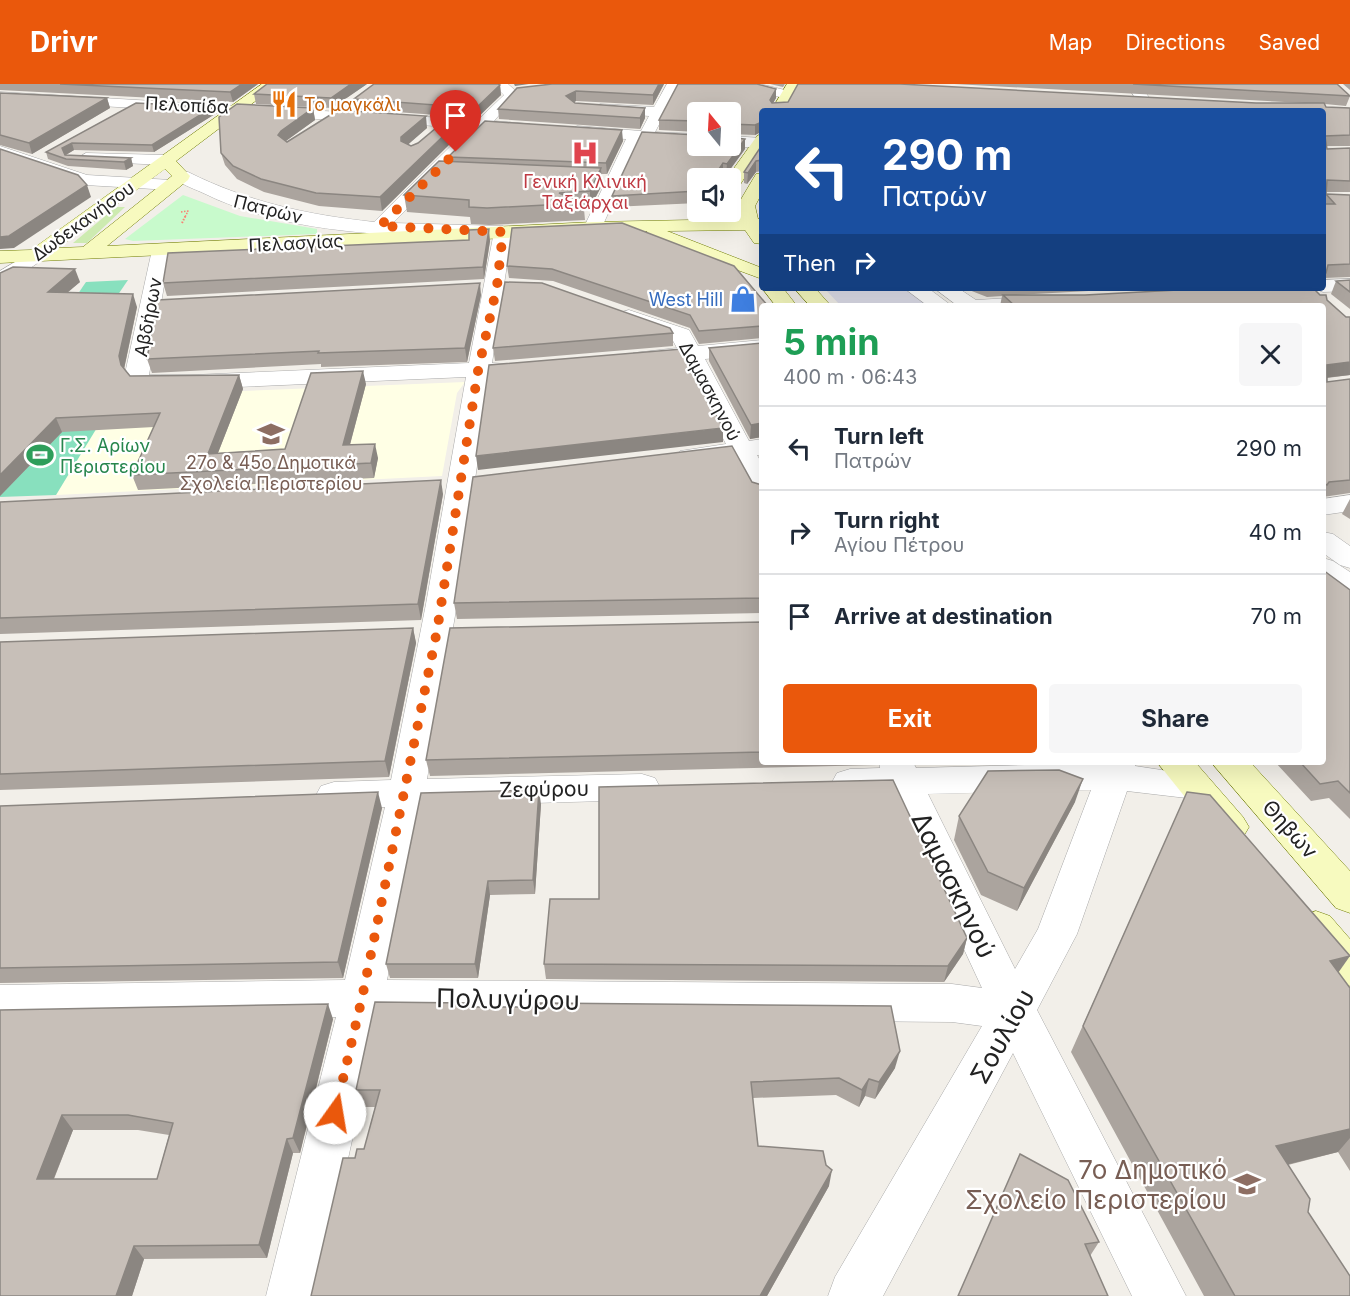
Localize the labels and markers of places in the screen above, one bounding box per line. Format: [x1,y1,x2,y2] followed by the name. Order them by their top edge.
[269,89,299,119] restaurant icon: Το μαγκάλι
[430,90,481,152] pin
[304,94,401,115] place label: Το μαγκάλι
[570,138,600,168] hospital icon: Γενική Κλινική Ταξιάρχαι
[523,171,647,213] place label: Γενική Κλινική Ταξιάρχαι
[728,284,758,314] shop icon: West Hill
[649,289,723,310] place label: West Hill
[256,419,286,449] school or university icon: 27ο & 45ο Δημοτικά Σχολεία Περιστερίου
[60,435,166,477] place label: Γ.Σ. Αρίων Περιστερίου
[25,440,55,470] sports icon: Γ.Σ. Αρίων Περιστερίου
[180,452,362,494] place label: 27ο & 45ο Δημοτικά Σχολεία Περιστερίου
[965,1154,1227,1215] place label: 7ο Δημοτικό Σχολείο Περιστερίου
[1232,1169,1262,1199] school or university icon: 7ο Δημοτικό Σχολείο Περιστερίου

